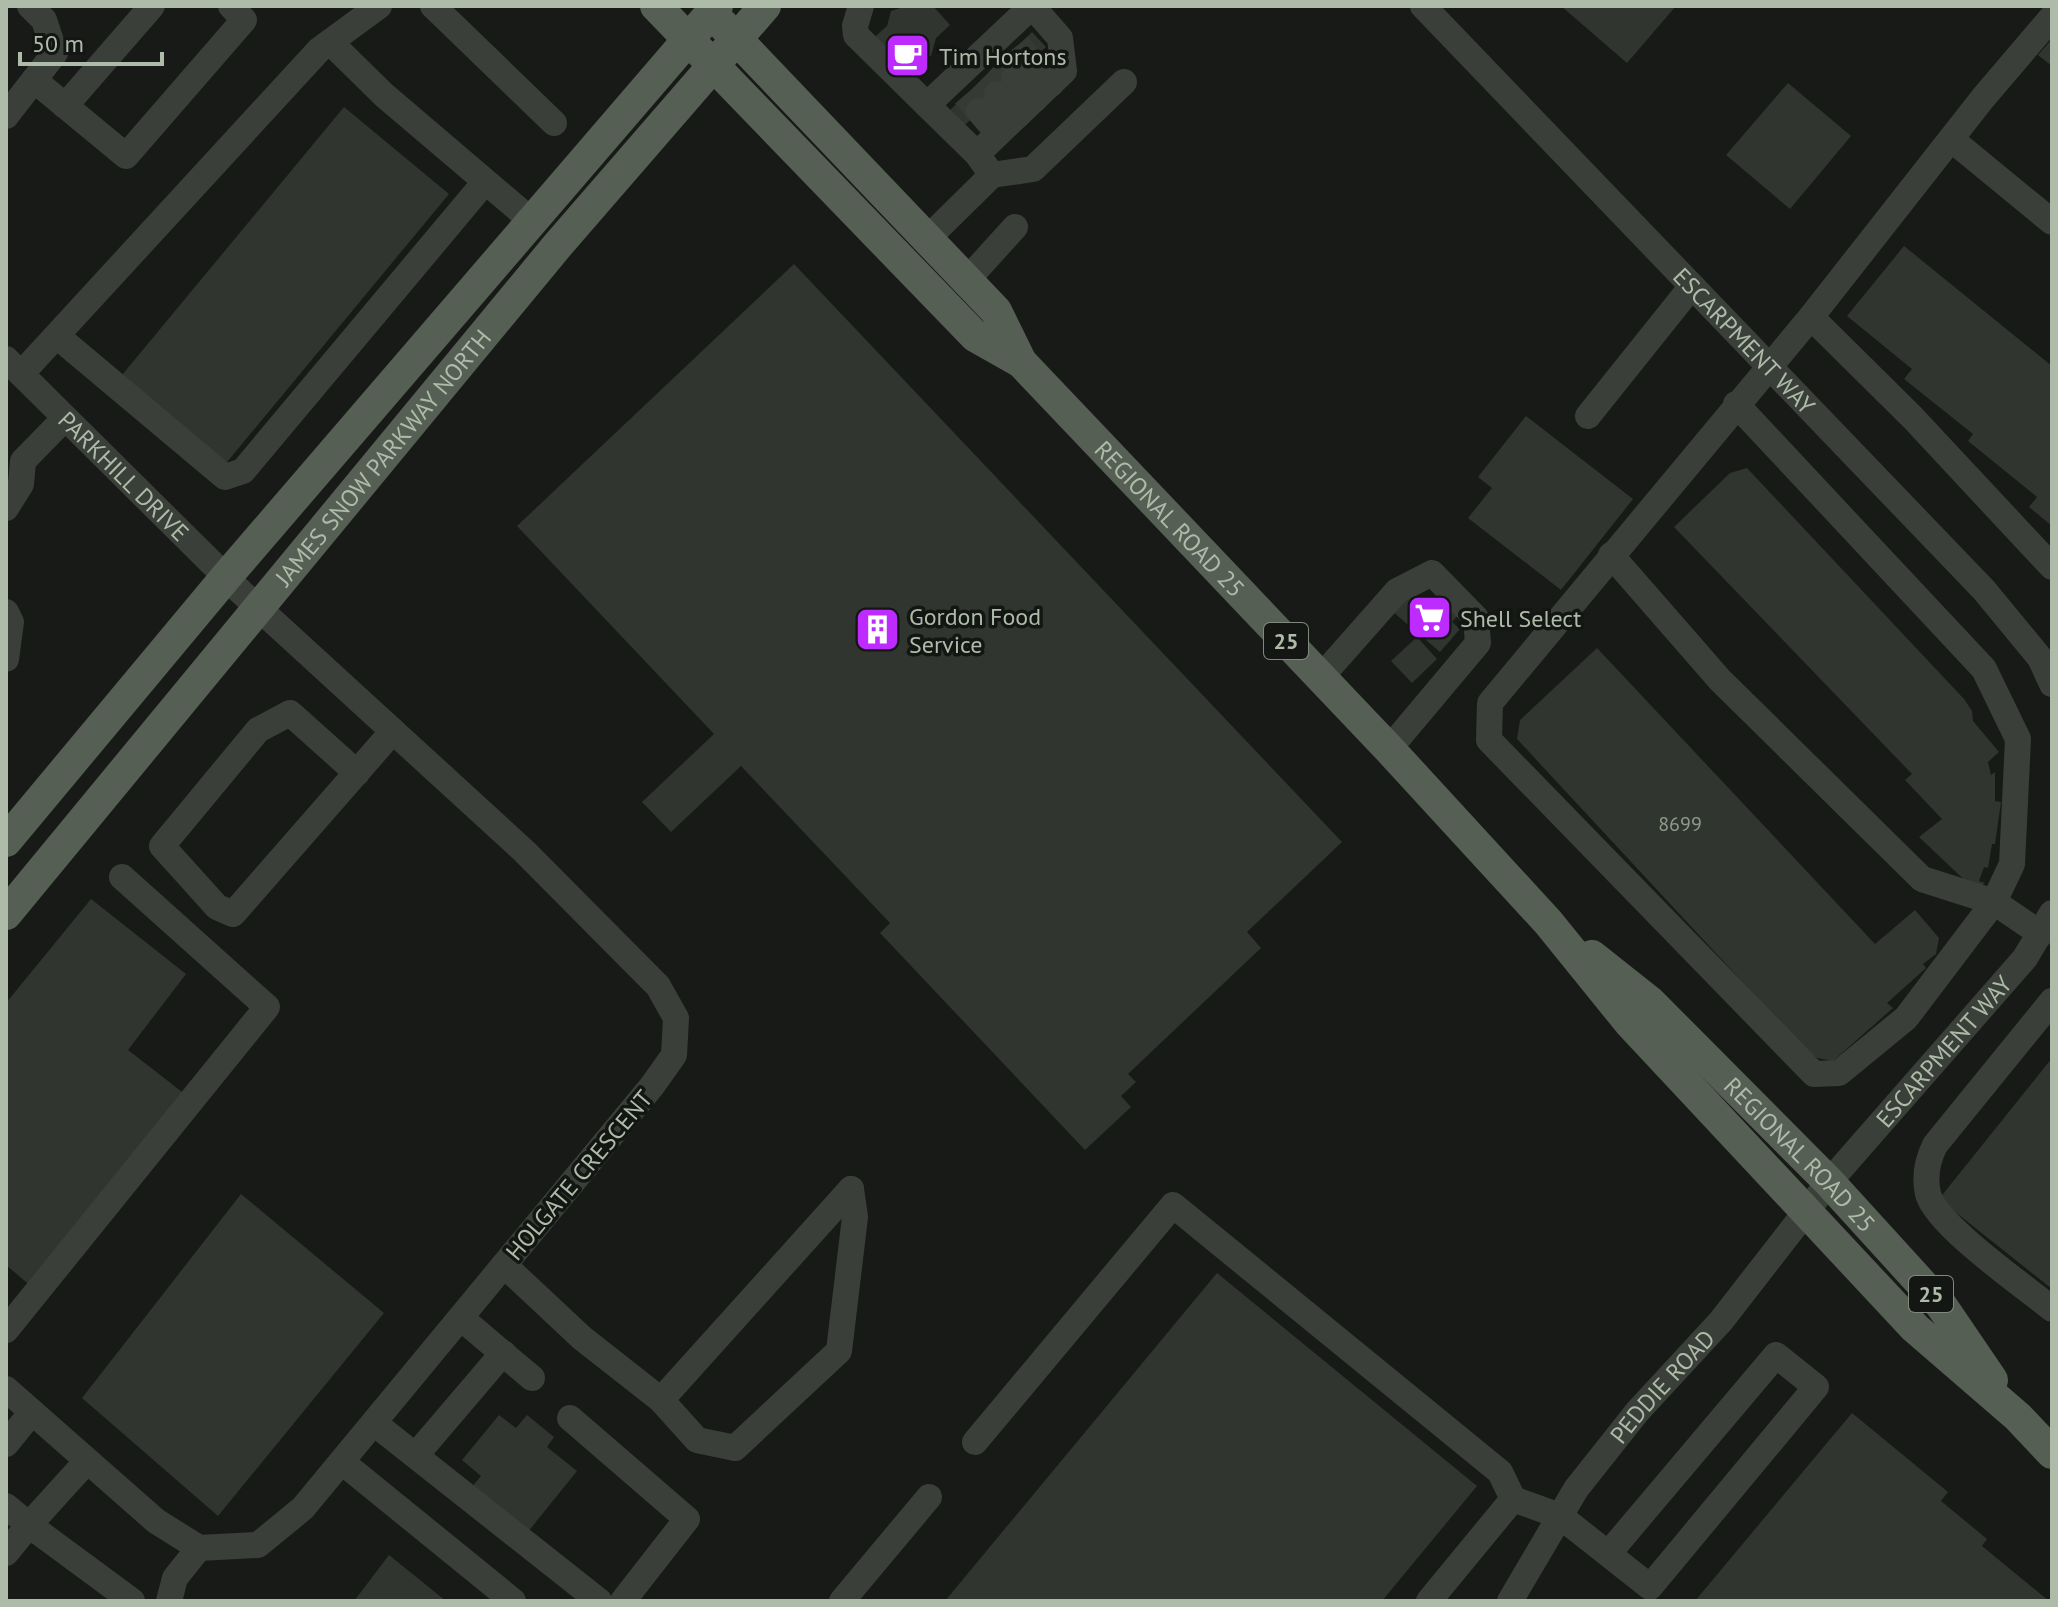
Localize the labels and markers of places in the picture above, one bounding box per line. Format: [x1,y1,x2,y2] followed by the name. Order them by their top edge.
[884,32,932,80] cafe icon: Tim Hortons
[939,41,1067,72] place label: Tim Hortons
[1405,594,1453,642] supermarket icon: Shell Select
[909,601,1041,660] place label: Gordon Food Service
[1460,603,1581,634] place label: Shell Select
[854,606,902,654] building icon: Gordon Food Service

